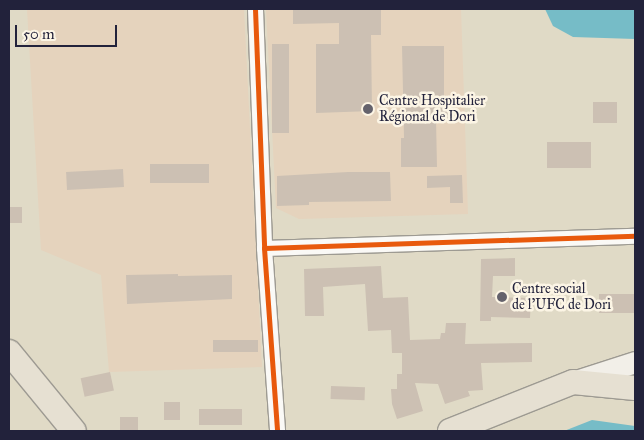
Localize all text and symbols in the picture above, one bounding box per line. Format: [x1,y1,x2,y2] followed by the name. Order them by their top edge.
[18,15,120,47] scale bar
[23,25,55,43] text: 50 m
[379,93,485,125] place label: Centre Hospitalier Régional de Dori
[361,102,375,116] marker: Centre Hospitalier Régional de Dori
[512,281,611,314] place label: Centre social de l'UFC de Dori
[496,291,508,303] marker: Centre social de l'UFC de Dori

